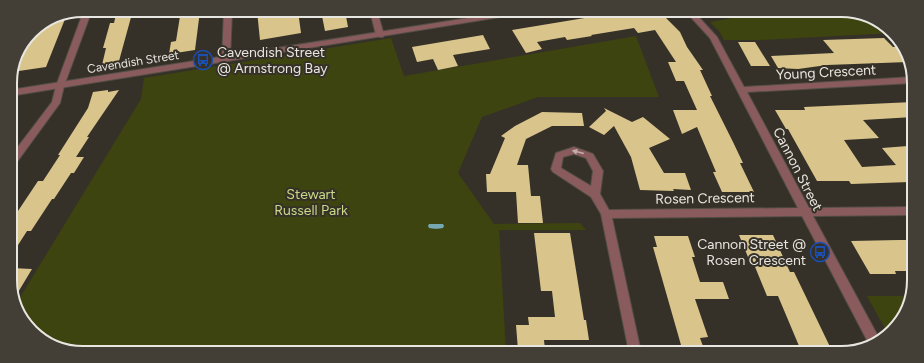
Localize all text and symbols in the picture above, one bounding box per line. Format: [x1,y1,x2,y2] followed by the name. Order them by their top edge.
[217,44,328,77] place label: Cavendish Street @ Armstrong Bay
[86,48,180,76] street label: Cavendish Street
[192,49,214,71] bus stop icon: Cavendish Street @ Armstrong Bay
[775,61,877,84] street label: Young Crescent
[769,125,826,214] street label: Cannon Street
[572,149,585,155] one-way arrow
[274,186,348,219] park label: Stewart Russell Park
[655,189,755,208] street label: Rosen Crescent
[697,236,806,269] place label: Cannon Street @ Rosen Crescent
[809,241,831,263] bus stop icon: Cannon Street @ Rosen Crescent

